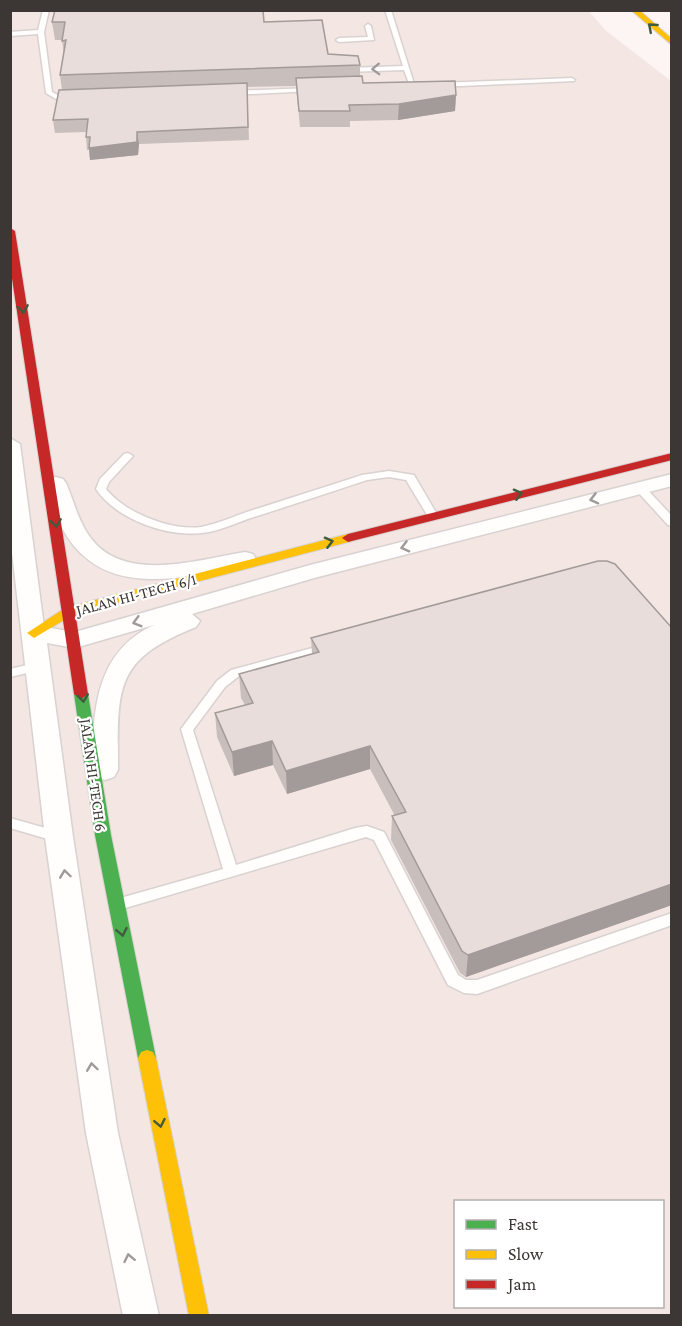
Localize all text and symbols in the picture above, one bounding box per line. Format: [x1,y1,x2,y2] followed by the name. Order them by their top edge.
[649,23,659,34] one-way arrow
[372,63,381,75] one-way arrow
[16,304,29,314] one-way arrow
[513,489,523,502] one-way arrow
[590,492,600,505] one-way arrow
[50,518,62,527] one-way arrow
[324,537,334,549] one-way arrow
[401,540,411,553] one-way arrow
[72,570,198,620] street label: JALAN HI-TECH 6/1
[132,615,143,627] one-way arrow
[76,694,88,703] one-way arrow
[76,716,110,833] street label: JALAN HI-TECH 6
[59,869,71,878] one-way arrow
[115,926,128,936] one-way arrow
[87,1062,99,1071] one-way arrow
[153,1118,166,1128] one-way arrow
[454,1200,664,1308] legend
[508,1214,539,1234] text: Fast
[508,1244,544,1264] text: Slow
[123,1254,136,1264] one-way arrow
[506,1274,537,1294] text: Jam

